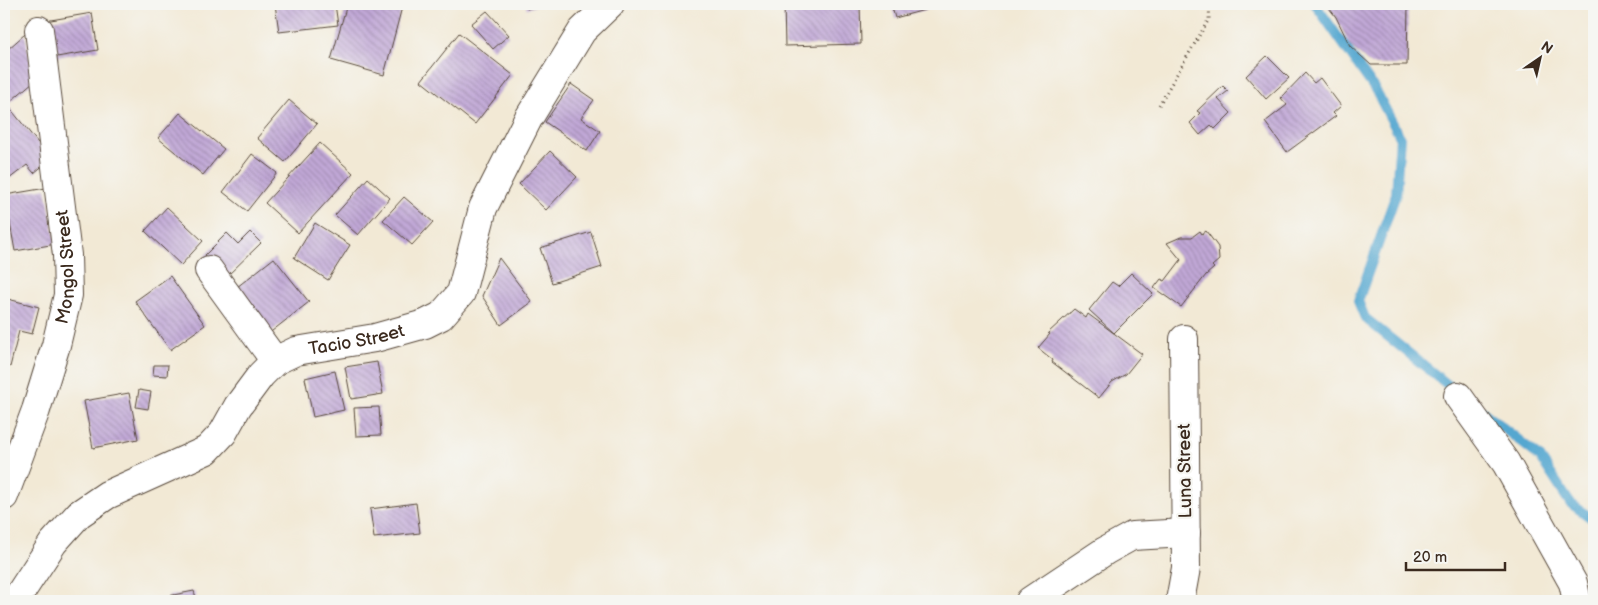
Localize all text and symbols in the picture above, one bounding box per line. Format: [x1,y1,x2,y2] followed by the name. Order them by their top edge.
[1516,32,1566,82] north arrow
[1538,38,1556,58] text: N
[51,208,79,326] street label: Mongol Street
[307,320,407,359] street label: Tacio Street
[1174,423,1196,519] street label: Luna Street
[1406,540,1504,572] scale bar
[1413,548,1447,567] text: 20 m

